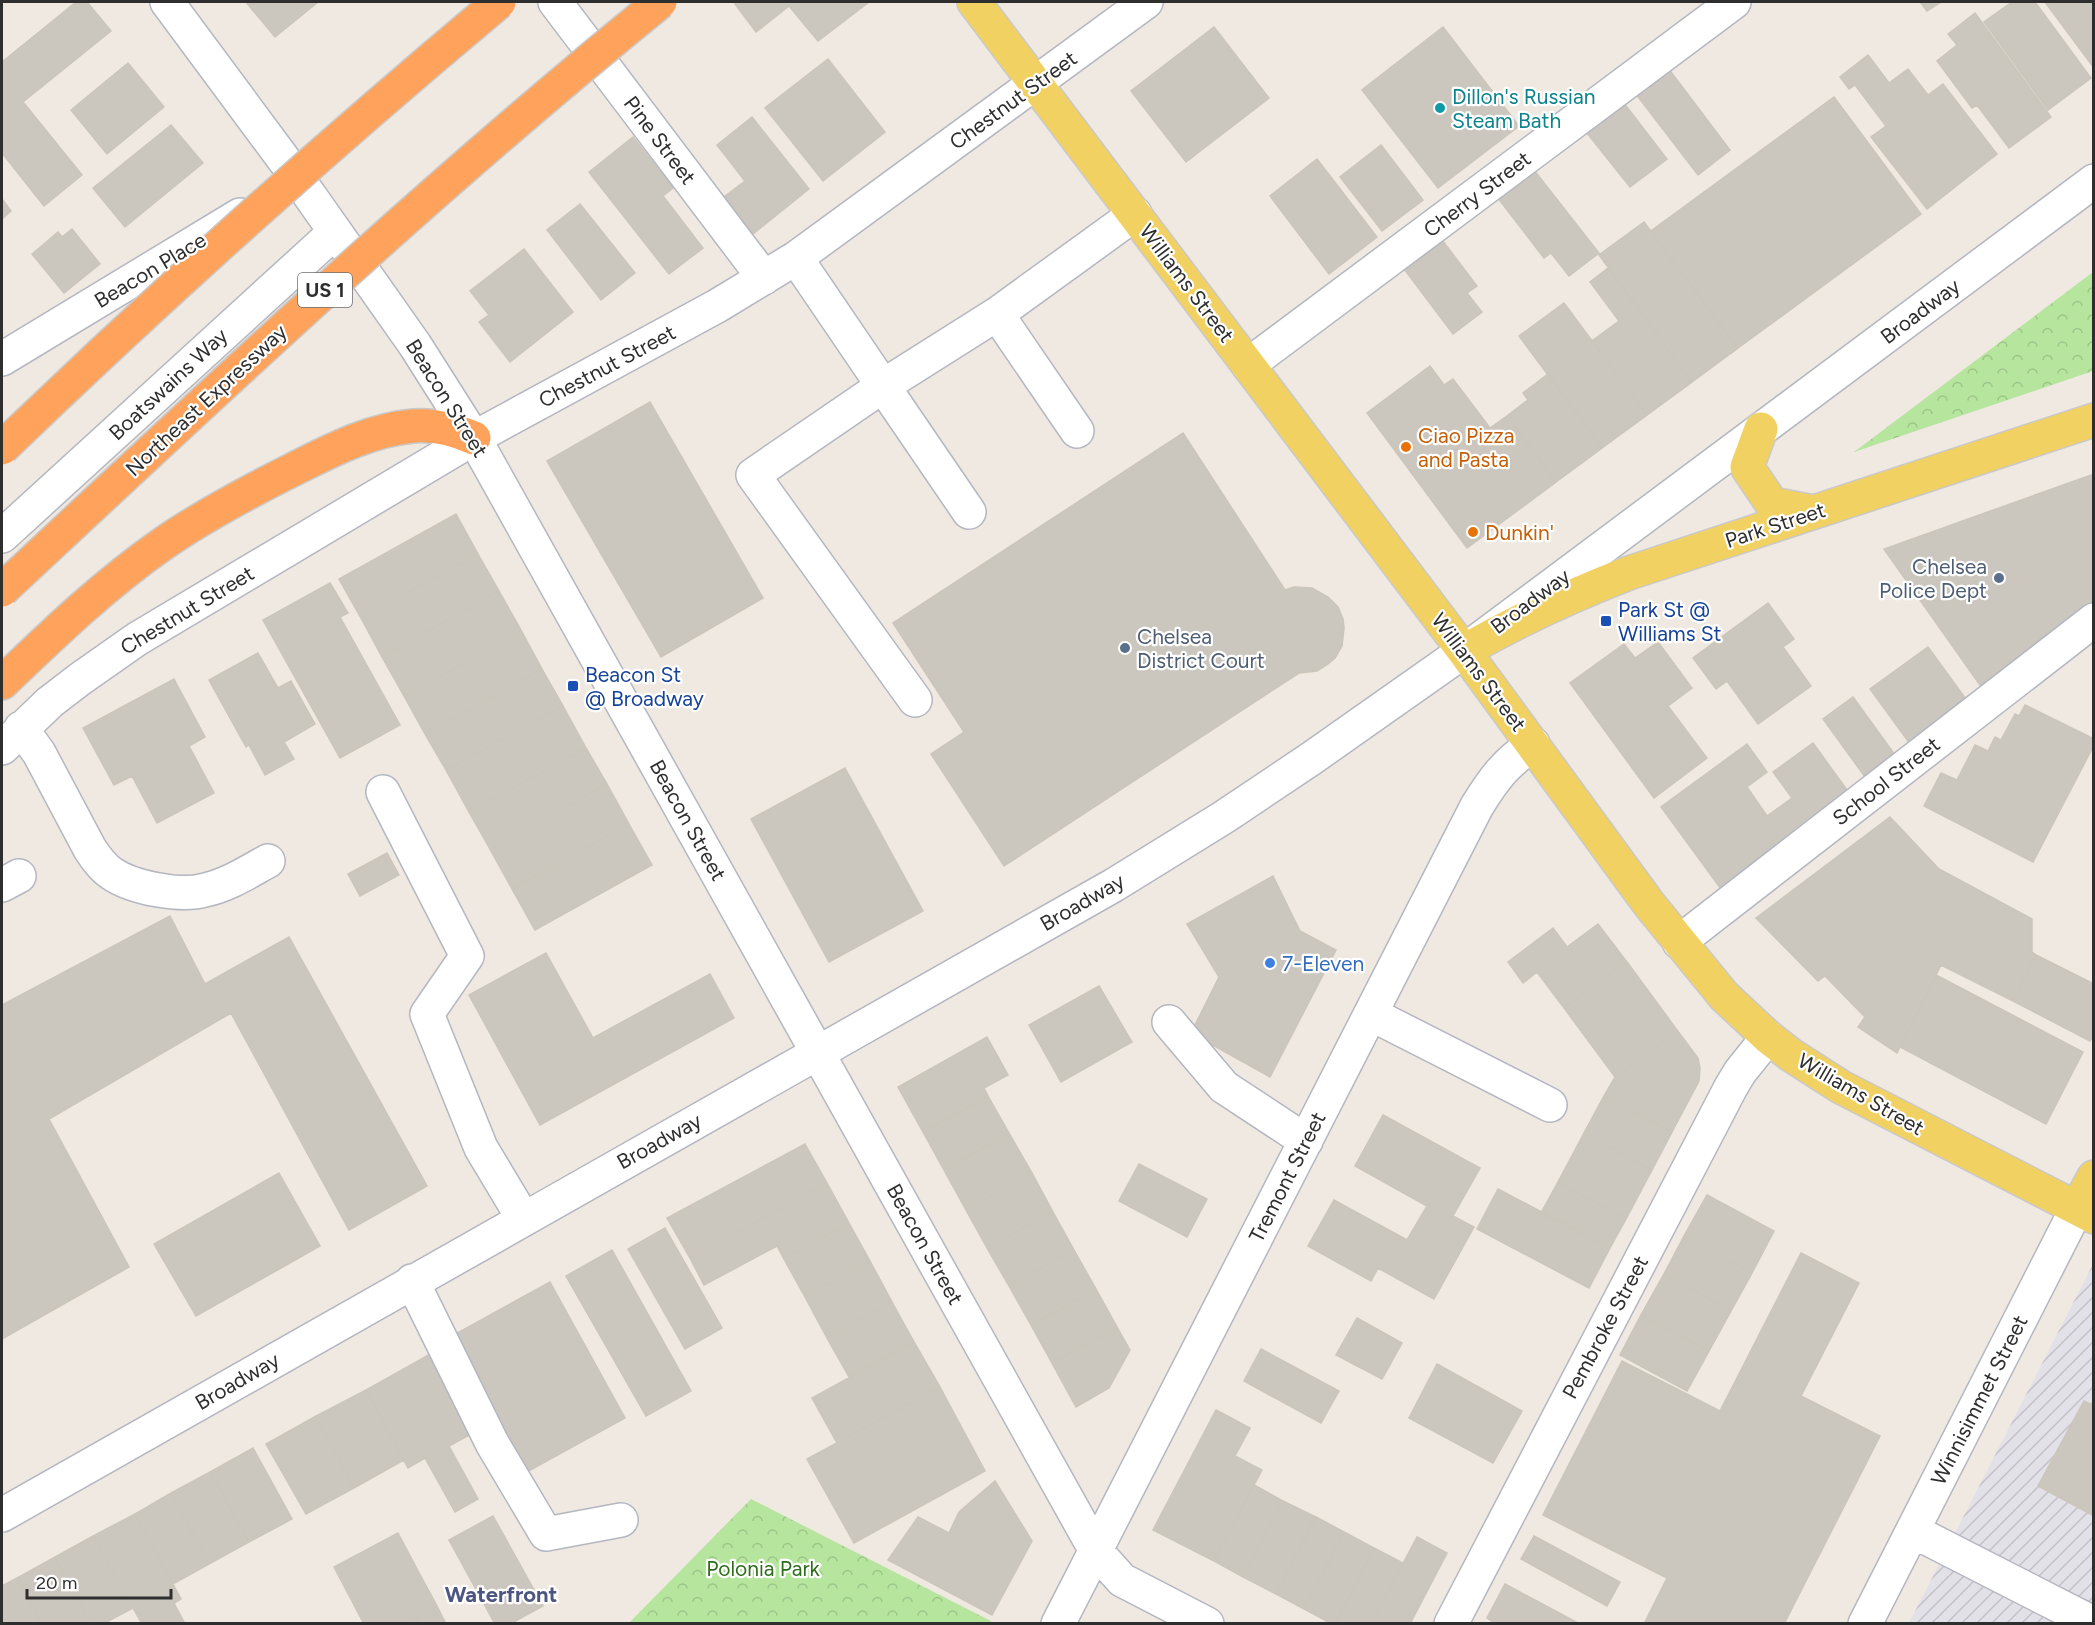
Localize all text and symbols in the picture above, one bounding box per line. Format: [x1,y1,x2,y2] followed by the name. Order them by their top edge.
[944,45,1082,155] street label: Chestnut Street
[1452,84,1595,133] place label: Dillon's Russian Steam Bath
[619,91,701,189] street label: Pine Street
[1433,101,1447,115] marker: Dillon's Russian Steam Bath
[1419,146,1536,242] street label: Cherry Street
[1134,219,1240,347] street label: Williams Street
[90,227,210,313] street label: Beacon Place
[298,273,352,307] road number: US 1
[1875,273,1965,349] street label: Broadway
[120,319,292,481] street label: Northeast Expressway
[534,319,680,413] street label: Chestnut Street
[104,323,232,445] street label: Boatswains Way
[401,334,493,462] street label: Beacon Street
[1418,423,1514,472] place label: Ciao Pizza and Pasta
[1399,440,1413,454] marker: Ciao Pizza and Pasta
[1722,497,1828,553] street label: Park Street
[1485,520,1554,545] place label: Dunkin'
[1466,525,1480,539] marker: Dunkin'
[1879,554,1987,603] place label: Chelsea Police Dept
[116,560,258,660] street label: Chestnut Street
[1485,563,1575,639] street label: Broadway
[1992,571,2006,585] marker: Chelsea Police Dept
[1618,597,1722,646] place label: Park St @ Williams St
[1426,608,1532,736] street label: Williams Street
[1599,614,1613,628] marker: Park St @ Williams St
[1137,624,1265,673] place label: Chelsea District Court
[1118,641,1132,655] marker: Chelsea District Court
[585,662,704,711] place label: Beacon St @ Broadway
[566,679,580,693] marker: Beacon St @ Broadway
[1827,731,1945,831] street label: School Street
[645,755,732,885] street label: Beacon Street
[1036,868,1128,936] street label: Broadway
[1282,951,1364,976] place label: 7-Eleven
[1263,956,1277,970] marker: 7-Eleven
[1793,1048,1929,1140] street label: Williams Street
[612,1108,706,1174] street label: Broadway
[1243,1108,1331,1246] street label: Tremont Street
[882,1179,969,1309] street label: Beacon Street
[1557,1251,1653,1403] street label: Pembroke Street
[1925,1311,2033,1489] street label: Winnisimmet Street
[191,1347,283,1415] street label: Broadway
[706,1556,820,1581] park label: Polonia Park
[27,1562,171,1600] scale bar
[36,1572,77,1594] text: 20 m
[445,1581,558,1608] district label: Waterfront

